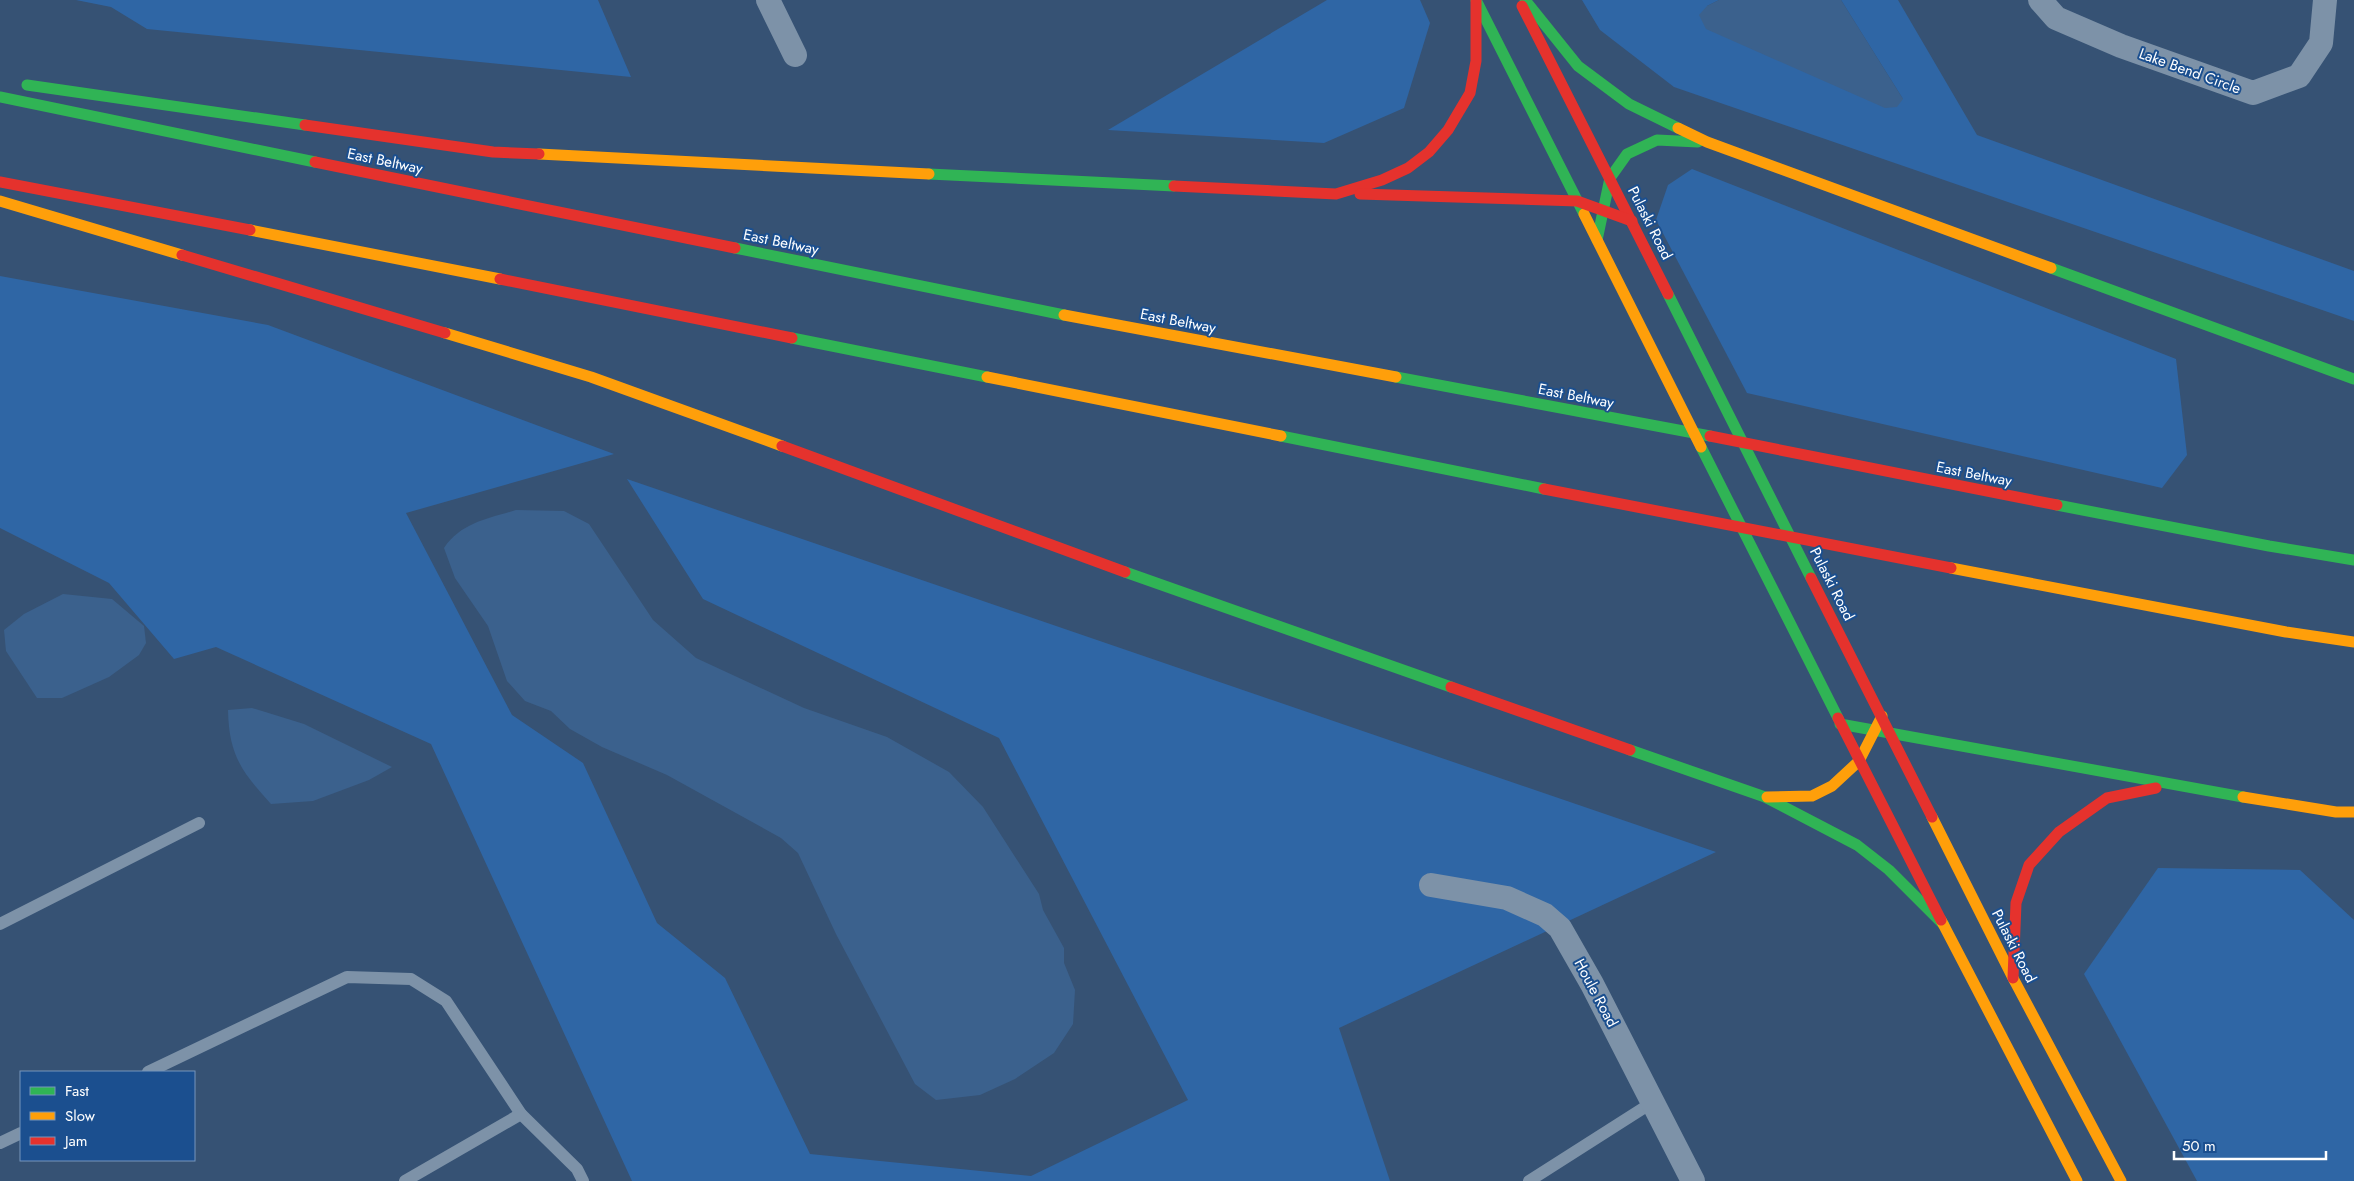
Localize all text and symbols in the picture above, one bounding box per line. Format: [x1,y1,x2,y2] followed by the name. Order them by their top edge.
[2136,42,2244,100] street label: Lake Bend Circle
[345,142,425,180] street label: East Beltway
[1622,182,1678,264] street label: Pulaski Road
[741,223,821,261] street label: East Beltway
[1138,303,1218,339] street label: East Beltway
[1536,378,1616,414] street label: East Beltway
[1934,456,2014,492] street label: East Beltway
[1804,543,1860,625] street label: Pulaski Road
[1986,905,2042,987] street label: Pulaski Road
[1569,955,1623,1031] street label: Houle Road
[20,1071,195,1161] legend
[65,1080,89,1102] text: Fast
[65,1105,96,1127] text: Slow
[2174,1128,2326,1160] scale bar
[63,1130,88,1152] text: Jam
[2182,1135,2216,1157] text: 50 m

